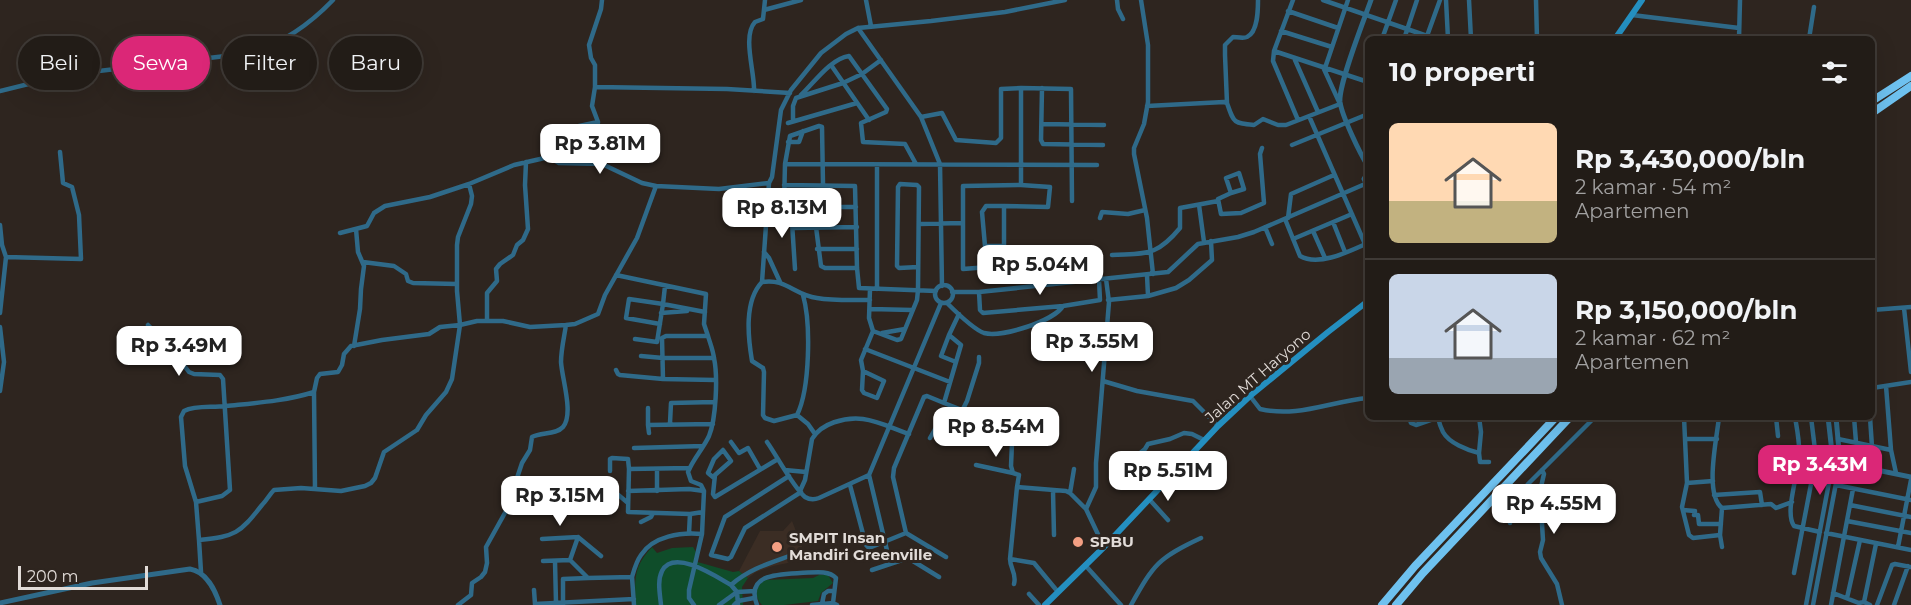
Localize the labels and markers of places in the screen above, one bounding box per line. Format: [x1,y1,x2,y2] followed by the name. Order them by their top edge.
[538,124,662,175] pin: Rp 3.81M
[720,188,844,239] pin: Rp 8.13M
[978,245,1102,296] pin: Rp 5.04M
[1030,322,1154,373] pin: Rp 3.55M
[117,326,241,377] pin: Rp 3.49M
[934,407,1058,458] pin: Rp 8.54M
[1758,445,1882,496] pin: Rp 3.43M
[1106,451,1230,502] pin: Rp 5.51M
[498,476,622,527] pin: Rp 3.15M
[1492,484,1616,535] pin: Rp 4.55M
[789,528,932,564] place label: SMPIT Insan Mandiri Greenville
[1090,532,1134,551] place label: SPBU
[1071,535,1085,549] marker: SPBU
[770,540,784,554] marker: SMPIT Insan Mandiri Greenville

